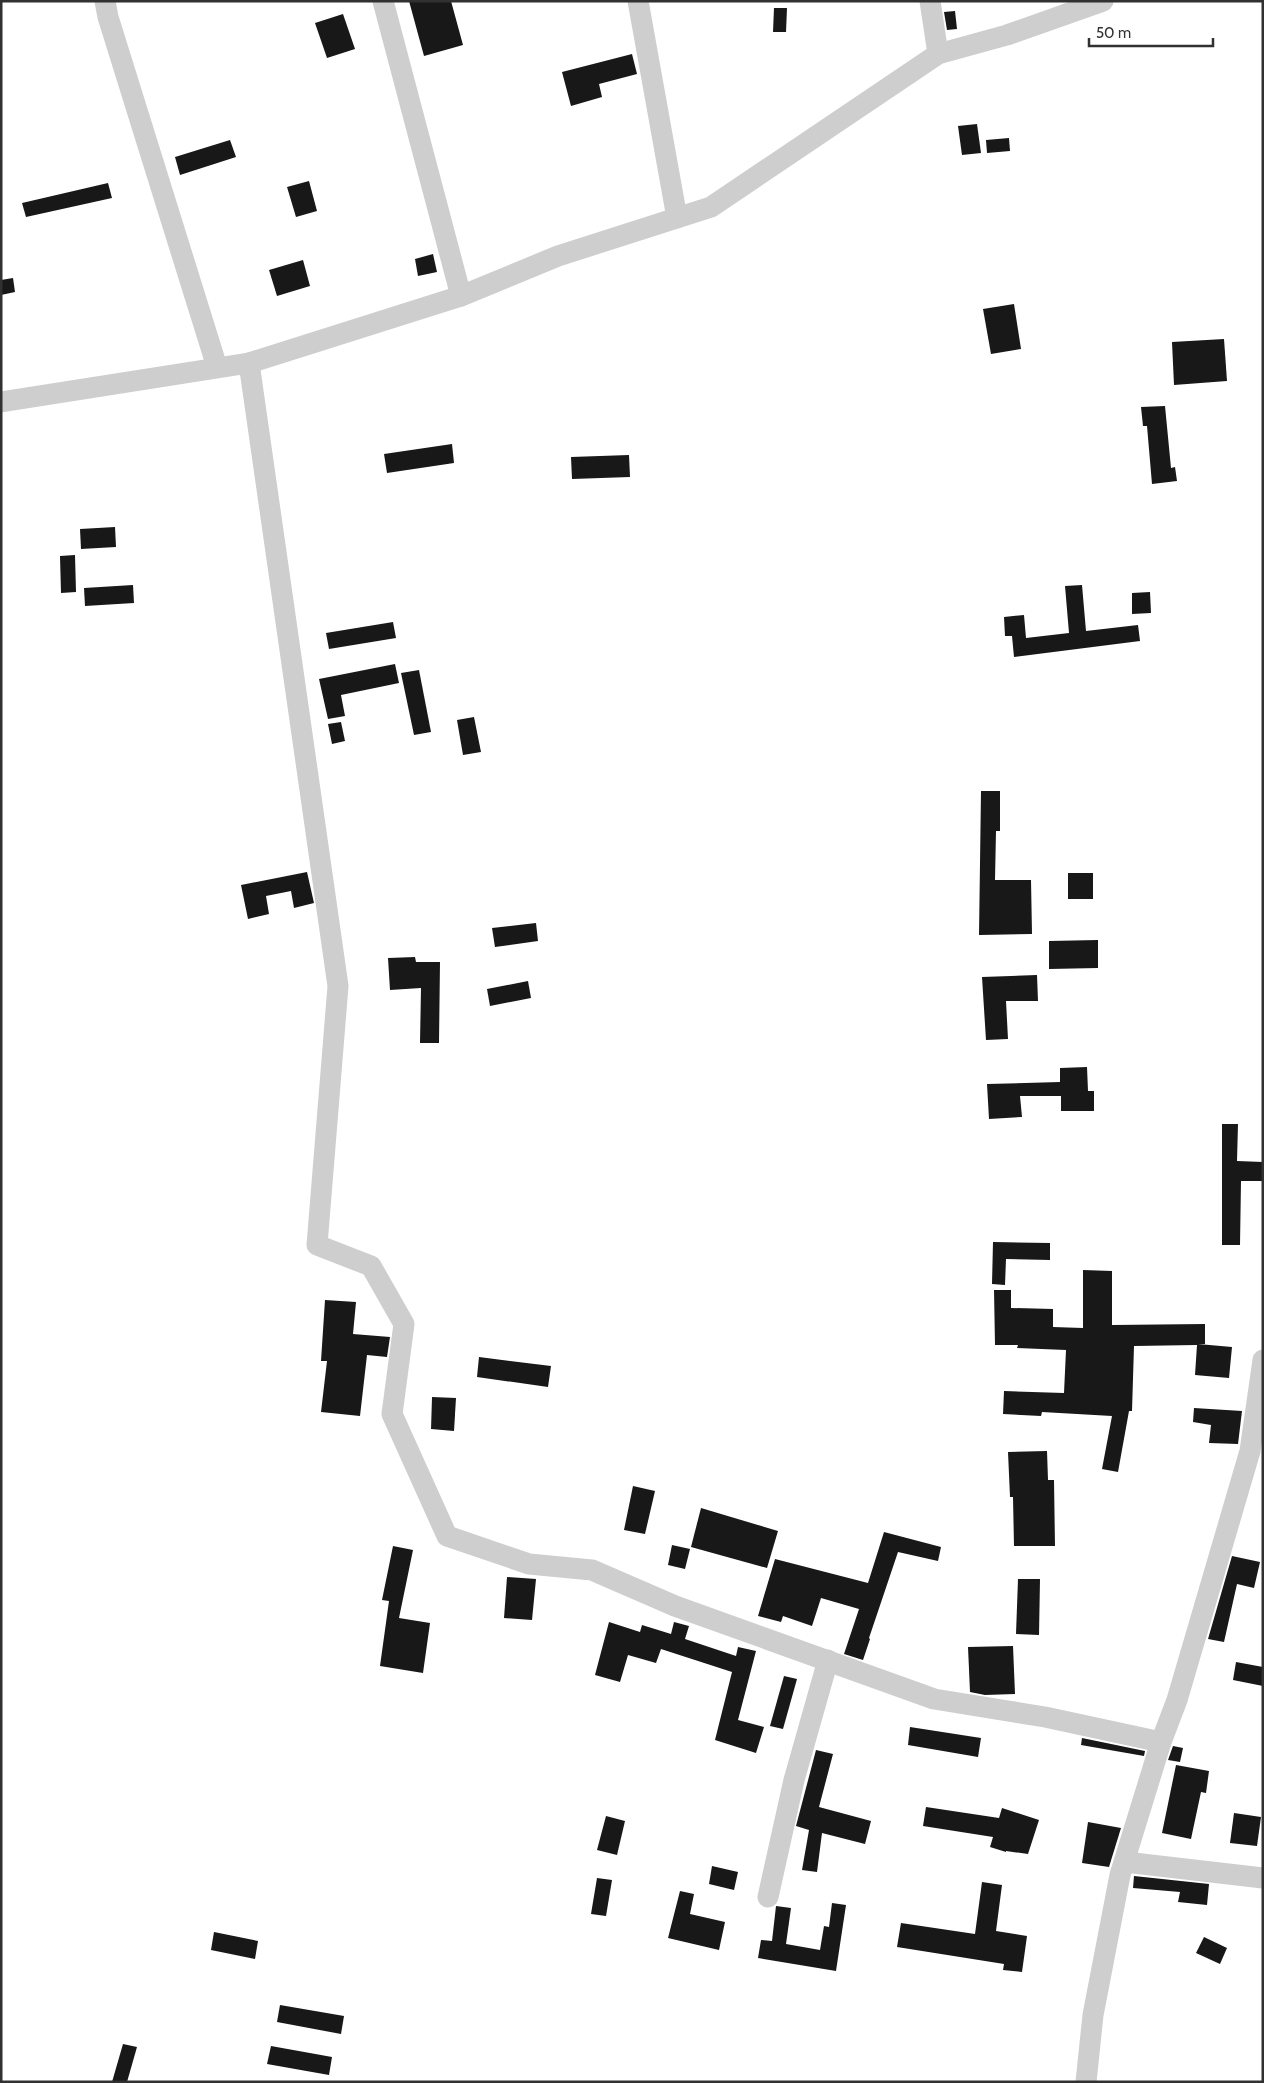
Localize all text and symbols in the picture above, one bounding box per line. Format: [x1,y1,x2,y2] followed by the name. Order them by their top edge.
[1089,15,1213,47] scale bar
[1096,24,1131,42] text: 50 m

